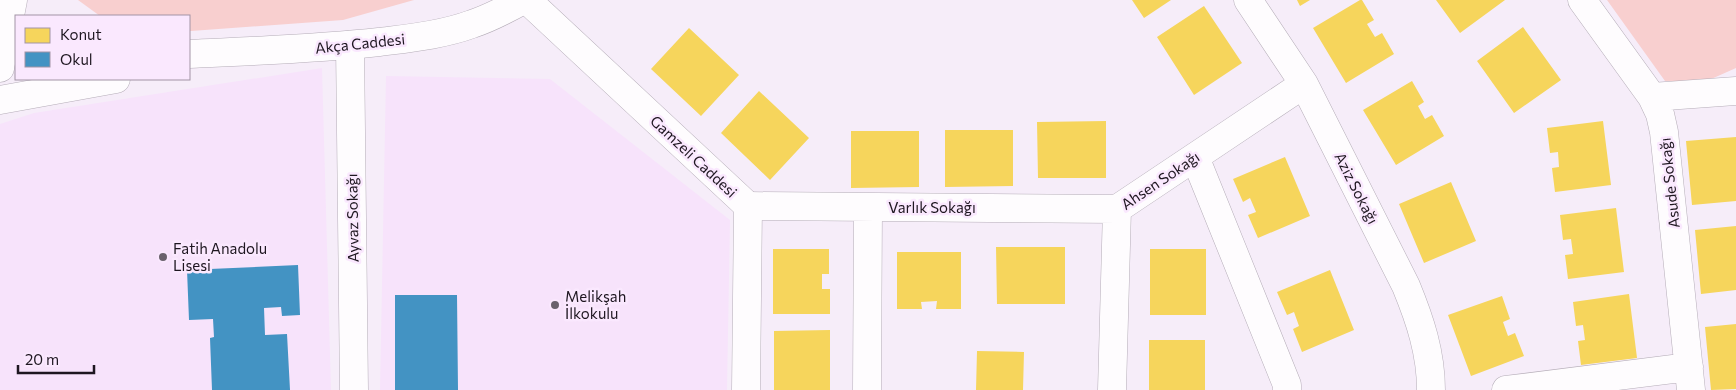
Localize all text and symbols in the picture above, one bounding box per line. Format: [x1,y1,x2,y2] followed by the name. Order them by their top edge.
[15,15,190,80] legend
[60,25,102,43] text: Konut
[314,29,406,57] street label: Akça Caddesi
[60,50,93,68] text: Okul
[647,111,741,201] street label: Gamzeli Caddesi
[1655,137,1683,229] street label: Asude Sokağı
[1117,147,1203,213] street label: Ahsen Sokağı
[1331,149,1383,227] street label: Aziz Sokağı
[342,173,362,263] street label: Ayvaz Sokağı
[888,198,976,216] street label: Varlık Sokağı
[173,239,267,274] place label: Fatih Anadolu Lisesi
[157,251,169,263] marker: Fatih Anadolu Lisesi
[565,287,626,322] place label: Melikşah İlkokulu
[549,299,561,311] marker: Melikşah İlkokulu
[18,342,94,374] scale bar
[25,350,59,368] text: 20 m

